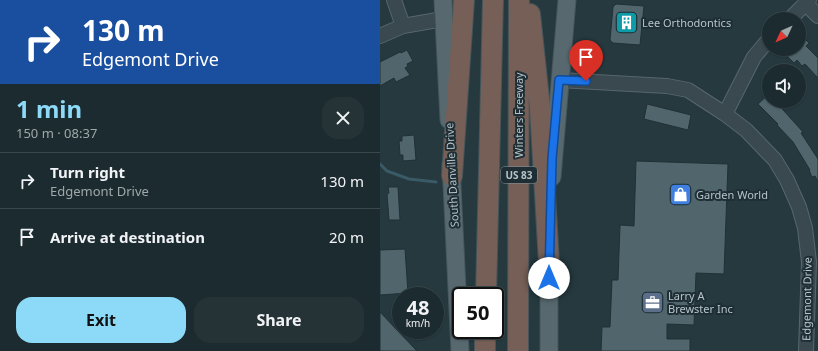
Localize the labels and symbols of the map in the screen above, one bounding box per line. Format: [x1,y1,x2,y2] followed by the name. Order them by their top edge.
[614,10,640,36] building icon: Lee Orthodontics
[762,12,806,56] north arrow
[642,15,731,30] place label: Lee Orthodontics
[569,40,603,81] pin
[511,72,526,158] street label: Winters Freeway
[441,122,462,228] street label: South Danville Drive
[501,167,537,183] road number: US 83
[668,182,694,208] shop icon: Garden World
[696,187,768,202] place label: Garden World
[528,257,570,299] position arrow
[798,257,815,341] street label: Edgemont Drive
[452,287,504,339] speed limit sign: 50
[668,288,733,316] place label: Larry A Brewster Inc
[640,289,666,315] office icon: Larry A Brewster Inc

